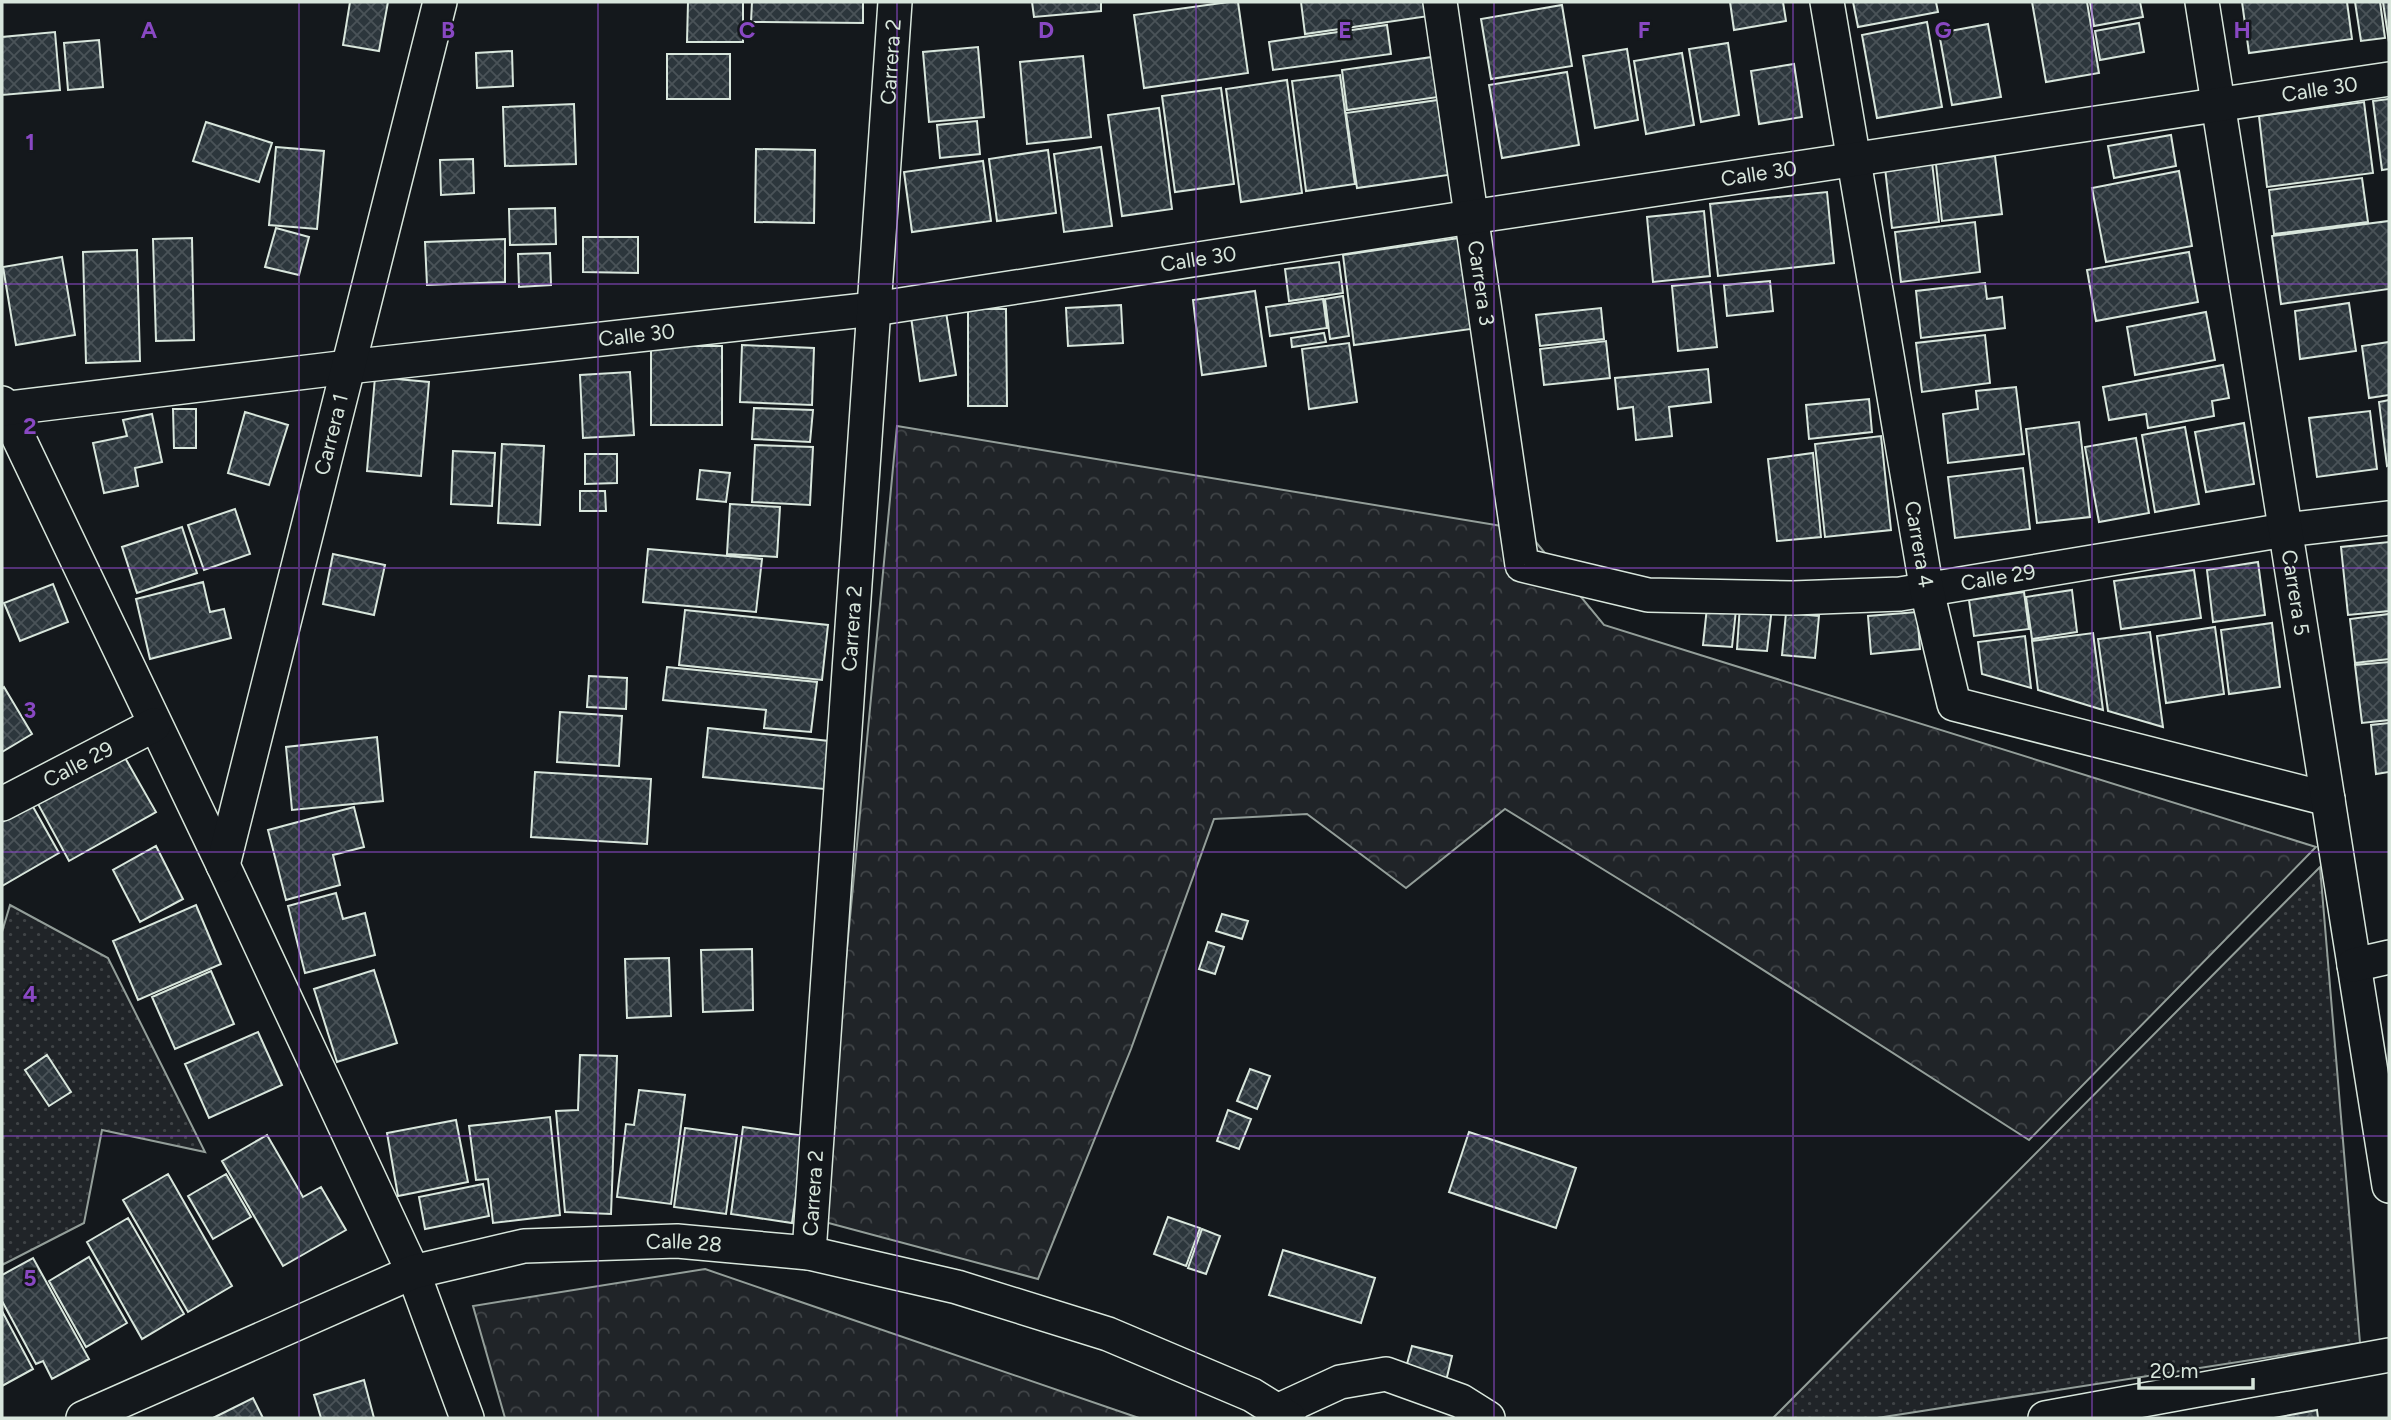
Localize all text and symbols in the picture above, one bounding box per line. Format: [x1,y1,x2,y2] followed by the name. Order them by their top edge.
[141,16,158,44] text: A
[441,16,455,44] text: B
[739,16,756,44] text: C
[1038,16,1054,44] text: D
[1338,16,1352,44] text: E
[1638,16,1651,44] text: F
[1934,16,1952,44] text: G
[2233,16,2251,44] text: H
[875,18,906,106] street label: Carrera 2
[2280,71,2359,107] street label: Calle 30
[25,128,35,156] text: 1
[1719,155,1799,191] street label: Calle 30
[1463,239,1500,327] street label: Carrera 3
[1159,240,1238,277] street label: Calle 30
[597,318,676,351] street label: Calle 30
[309,391,353,478] street label: Carrera 1
[23,412,37,440] text: 2
[1900,499,1939,589] street label: Carrera 4
[2277,548,2315,637] street label: Carrera 5
[1959,559,2037,596] street label: Calle 29
[836,585,867,672] street label: Carrera 2
[24,696,36,724] text: 3
[39,735,117,792] street label: Calle 29
[23,980,37,1008] text: 4
[797,1149,828,1237] street label: Carrera 2
[645,1228,723,1257] street label: Calle 28
[23,1264,37,1292] text: 5
[2139,1346,2253,1390] scale bar
[2150,1358,2198,1383] text: 20 m

